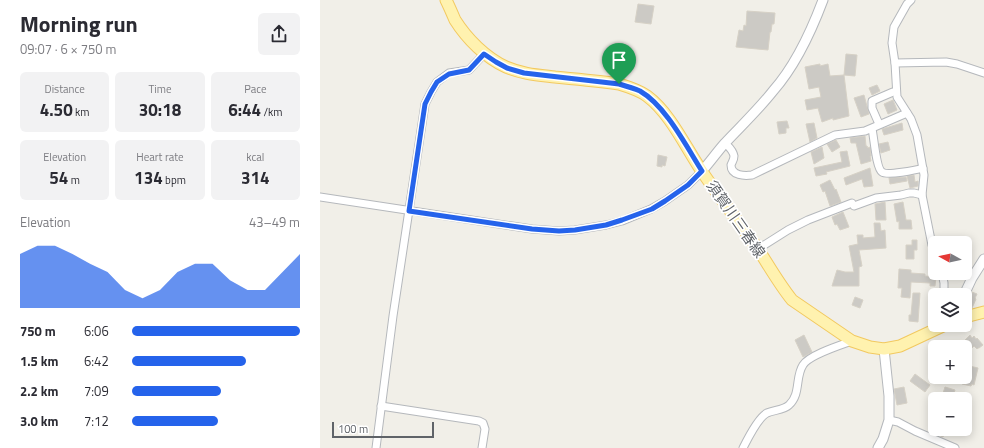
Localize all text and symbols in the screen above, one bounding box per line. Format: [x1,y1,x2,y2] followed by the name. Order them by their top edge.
[20,7,138,41] text: Morning run
[258,13,300,55] button: share
[20,39,116,59] text: 09:07 · 6 × 750 m
[602,43,636,84] pin
[608,49,630,71] icon: arrive
[45,81,85,97] text: Distance
[149,81,171,97] text: Time
[244,81,266,97] text: Pace
[40,97,73,123] text: 4.50
[139,97,181,123] text: 30:18
[228,97,261,123] text: 6:44
[73,104,90,120] text: km
[261,104,283,120] text: /km
[43,149,86,165] text: Elevation
[136,149,184,165] text: Heart rate
[246,149,264,165] text: kcal
[49,165,68,191] text: 54
[134,165,163,191] text: 134
[241,165,270,191] text: 314
[68,172,80,188] text: m
[163,172,186,188] text: bpm
[701,176,771,262] street label: 須賀川三春線
[20,212,71,232] text: Elevation
[249,212,300,232] text: 43–49 m
[928,236,972,280] north arrow
[928,236,972,436] map controls
[928,288,972,332] button: layers
[20,321,56,341] text: 750 m
[84,321,109,341] text: 6:06
[928,340,972,384] button: +
[20,351,58,371] text: 1.5 km
[84,351,109,371] text: 6:42
[20,381,58,401] text: 2.2 km
[84,381,109,401] text: 7:09
[928,392,972,436] button: −
[20,411,58,431] text: 3.0 km
[84,411,109,431] text: 7:12
[332,420,434,439] scale bar
[338,421,368,437] text: 100 m

